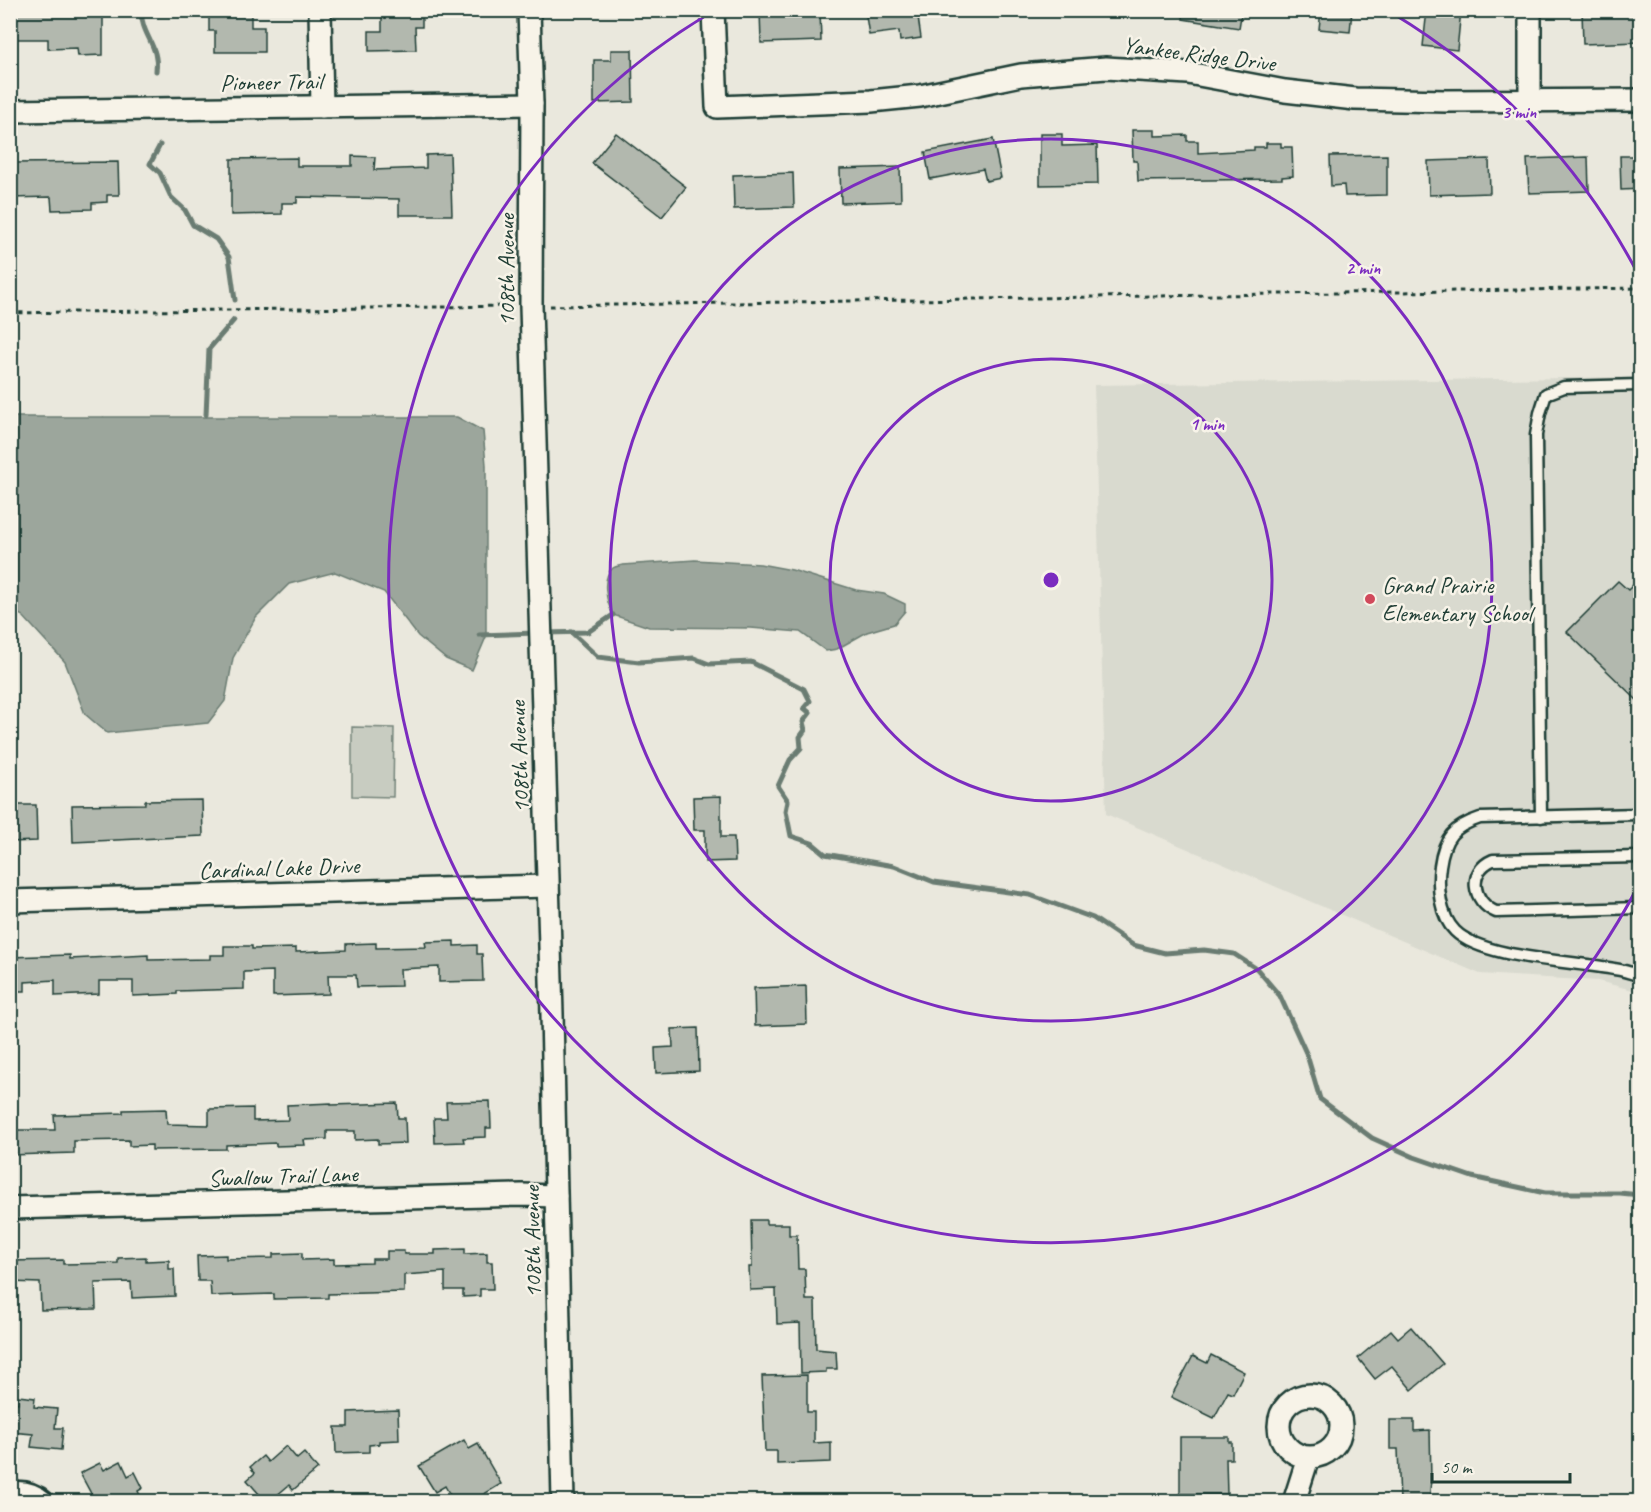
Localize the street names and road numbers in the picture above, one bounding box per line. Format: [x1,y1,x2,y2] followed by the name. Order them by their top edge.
[1121,30,1279,79] street label: Yankee Ridge Drive
[220,66,326,98] street label: Pioneer Trail
[491,212,521,326] street label: 108th Avenue
[502,698,536,814] street label: 108th Avenue
[198,850,362,886] street label: Cardinal Lake Drive
[208,1158,361,1194] street label: Swallow Trail Lane
[516,1183,548,1298] street label: 108th Avenue

